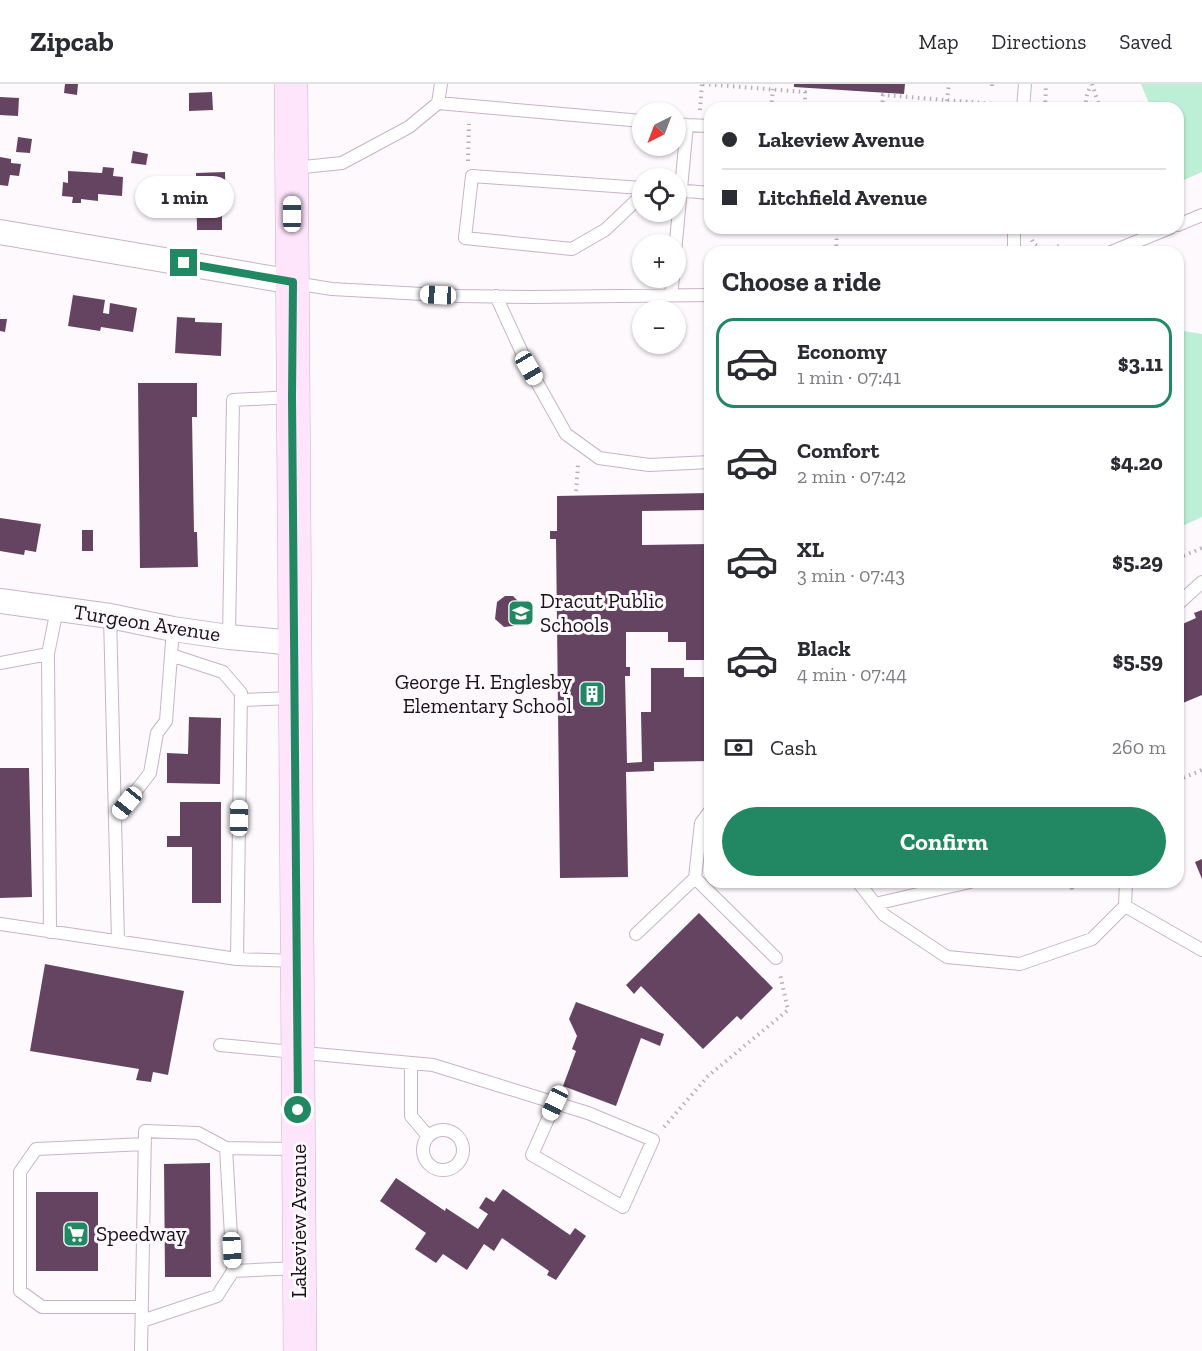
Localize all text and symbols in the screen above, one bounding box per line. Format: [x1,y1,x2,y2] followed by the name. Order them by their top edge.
[30,25,114,58] text: Zipcab
[919,29,959,54] text: Map
[992,29,1086,54] text: Directions
[1119,29,1172,54] text: Saved
[632,102,686,156] north arrow
[632,102,686,354] map controls
[758,126,924,153] text: Lakeview Avenue
[632,168,686,222] button: locate
[134,176,234,218] callout: 1 min
[758,184,927,211] text: Litchfield Avenue
[161,185,208,209] text: 1 min
[283,196,301,232] car
[632,234,686,288] button: +
[170,249,197,276] route end
[722,266,881,298] text: Choose a ride
[420,285,456,305] car
[632,300,686,354] button: −
[725,336,779,390] icon: car
[797,338,887,365] text: Economy
[512,348,546,388] car
[1118,350,1163,377] text: $3.11
[797,365,901,389] text: 1 min · 07:41
[725,435,779,489] icon: car
[797,437,879,464] text: Comfort
[1110,449,1163,476] text: $4.20
[797,464,906,488] text: 2 min · 07:42
[725,534,779,588] icon: car
[797,536,824,563] text: XL
[1112,548,1163,575] text: $5.29
[797,563,905,587] text: 3 min · 07:43
[540,588,664,637] place label: Dracut Public Schools
[506,598,536,628] school or university icon: Dracut Public Schools
[72,599,222,646] street label: Turgeon Avenue
[725,633,779,687] icon: car
[797,635,851,662] text: Black
[1112,647,1163,674] text: $5.59
[797,662,907,686] text: 4 min · 07:44
[395,669,572,718] place label: George H. Englesby Elementary School
[577,679,607,709] building icon: George H. Englesby Elementary School
[722,731,755,764] icon: cash
[770,734,817,761] text: Cash
[1112,735,1166,759] text: 260 m
[109,783,145,823] car
[230,800,248,836] car
[722,807,1166,876] button: Confirm
[539,1083,571,1123] car
[284,1096,311,1123] route start
[286,1144,311,1298] street label: Lakeview Avenue
[61,1219,91,1249] supermarket icon: Speedway
[96,1221,187,1246] place label: Speedway
[222,1232,242,1268] car

